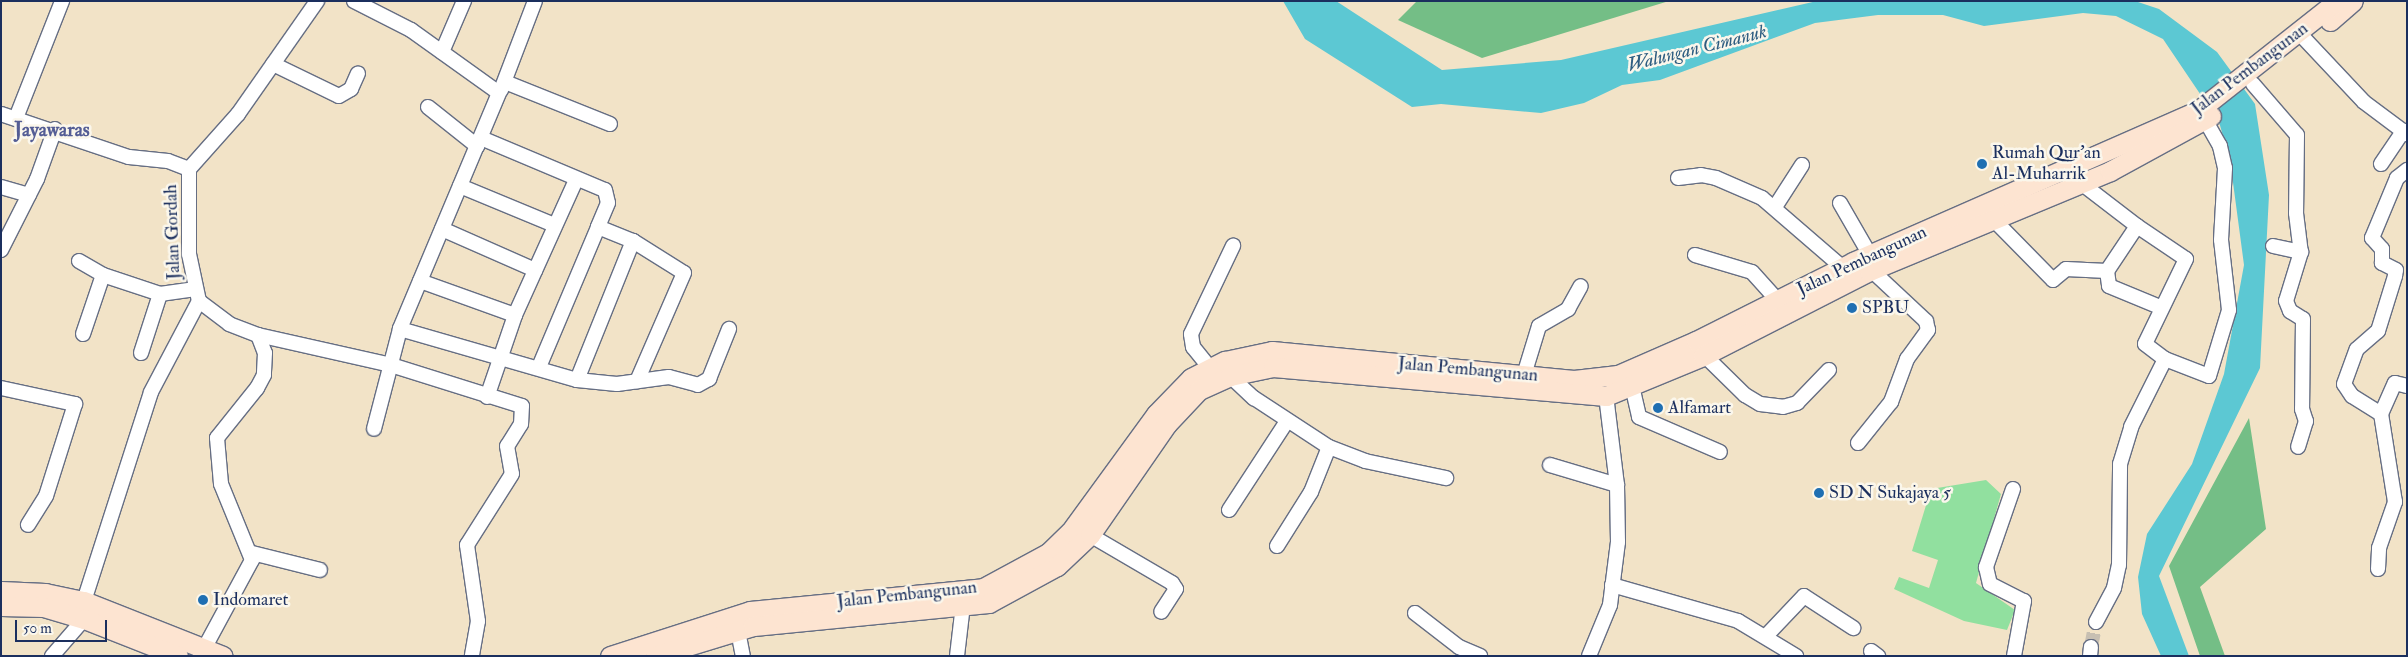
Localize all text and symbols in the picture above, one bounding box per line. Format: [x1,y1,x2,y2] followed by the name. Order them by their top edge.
[2187,18,2313,120] street label: Jalan Pembangunan
[1625,21,1769,77] water label: Walungan Cimanuk
[14,117,90,141] district label: Jayawaras
[1992,143,2101,186] place label: Rumah Qur'an Al-Muharrik
[1976,158,1988,170] marker: Rumah Qur'an Al-Muharrik
[161,184,185,280] street label: Jalan Gordah
[1794,221,1930,301] street label: Jalan Pembangunan
[1862,297,1909,319] place label: SPBU
[1846,302,1858,314] marker: SPBU
[1397,353,1539,387] street label: Jalan Pembangunan
[1668,397,1731,419] place label: Alfamart
[1652,402,1664,414] marker: Alfamart
[1829,482,1951,504] place label: SD N Sukajaya 5
[1813,487,1825,499] marker: SD N Sukajaya 5
[836,577,978,613] street label: Jalan Pembangunan
[213,589,288,611] place label: Indomaret
[197,594,209,606] marker: Indomaret
[18,610,110,642] scale bar
[23,619,52,638] text: 50 m

